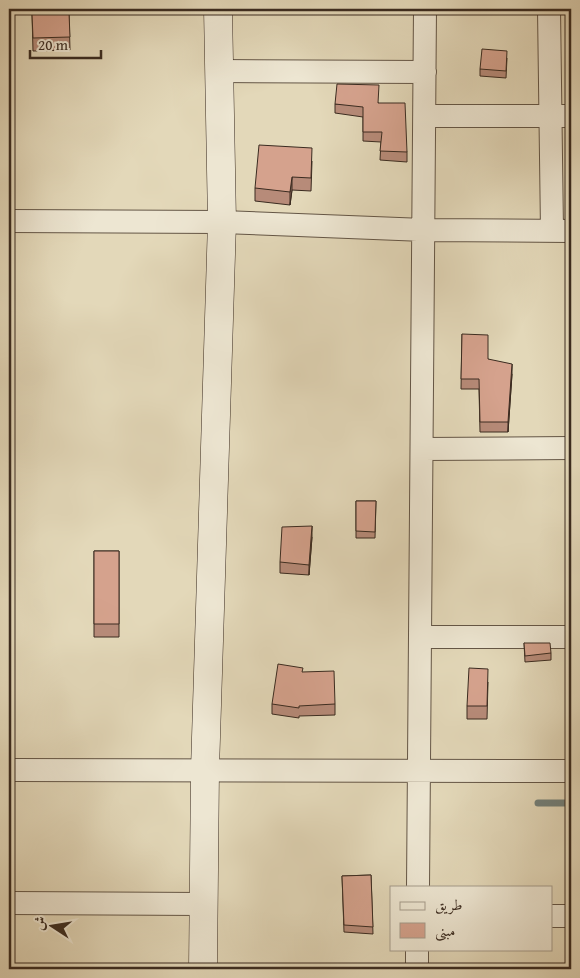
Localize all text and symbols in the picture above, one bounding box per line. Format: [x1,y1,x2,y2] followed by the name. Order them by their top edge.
[30,28,101,60] scale bar
[38,34,69,55] text: 20 m
[390,886,552,950] legend
[435,894,462,915] text: طريق
[28,900,78,950] north arrow
[28,914,51,932] text: ش
[435,920,455,942] text: مبنى

